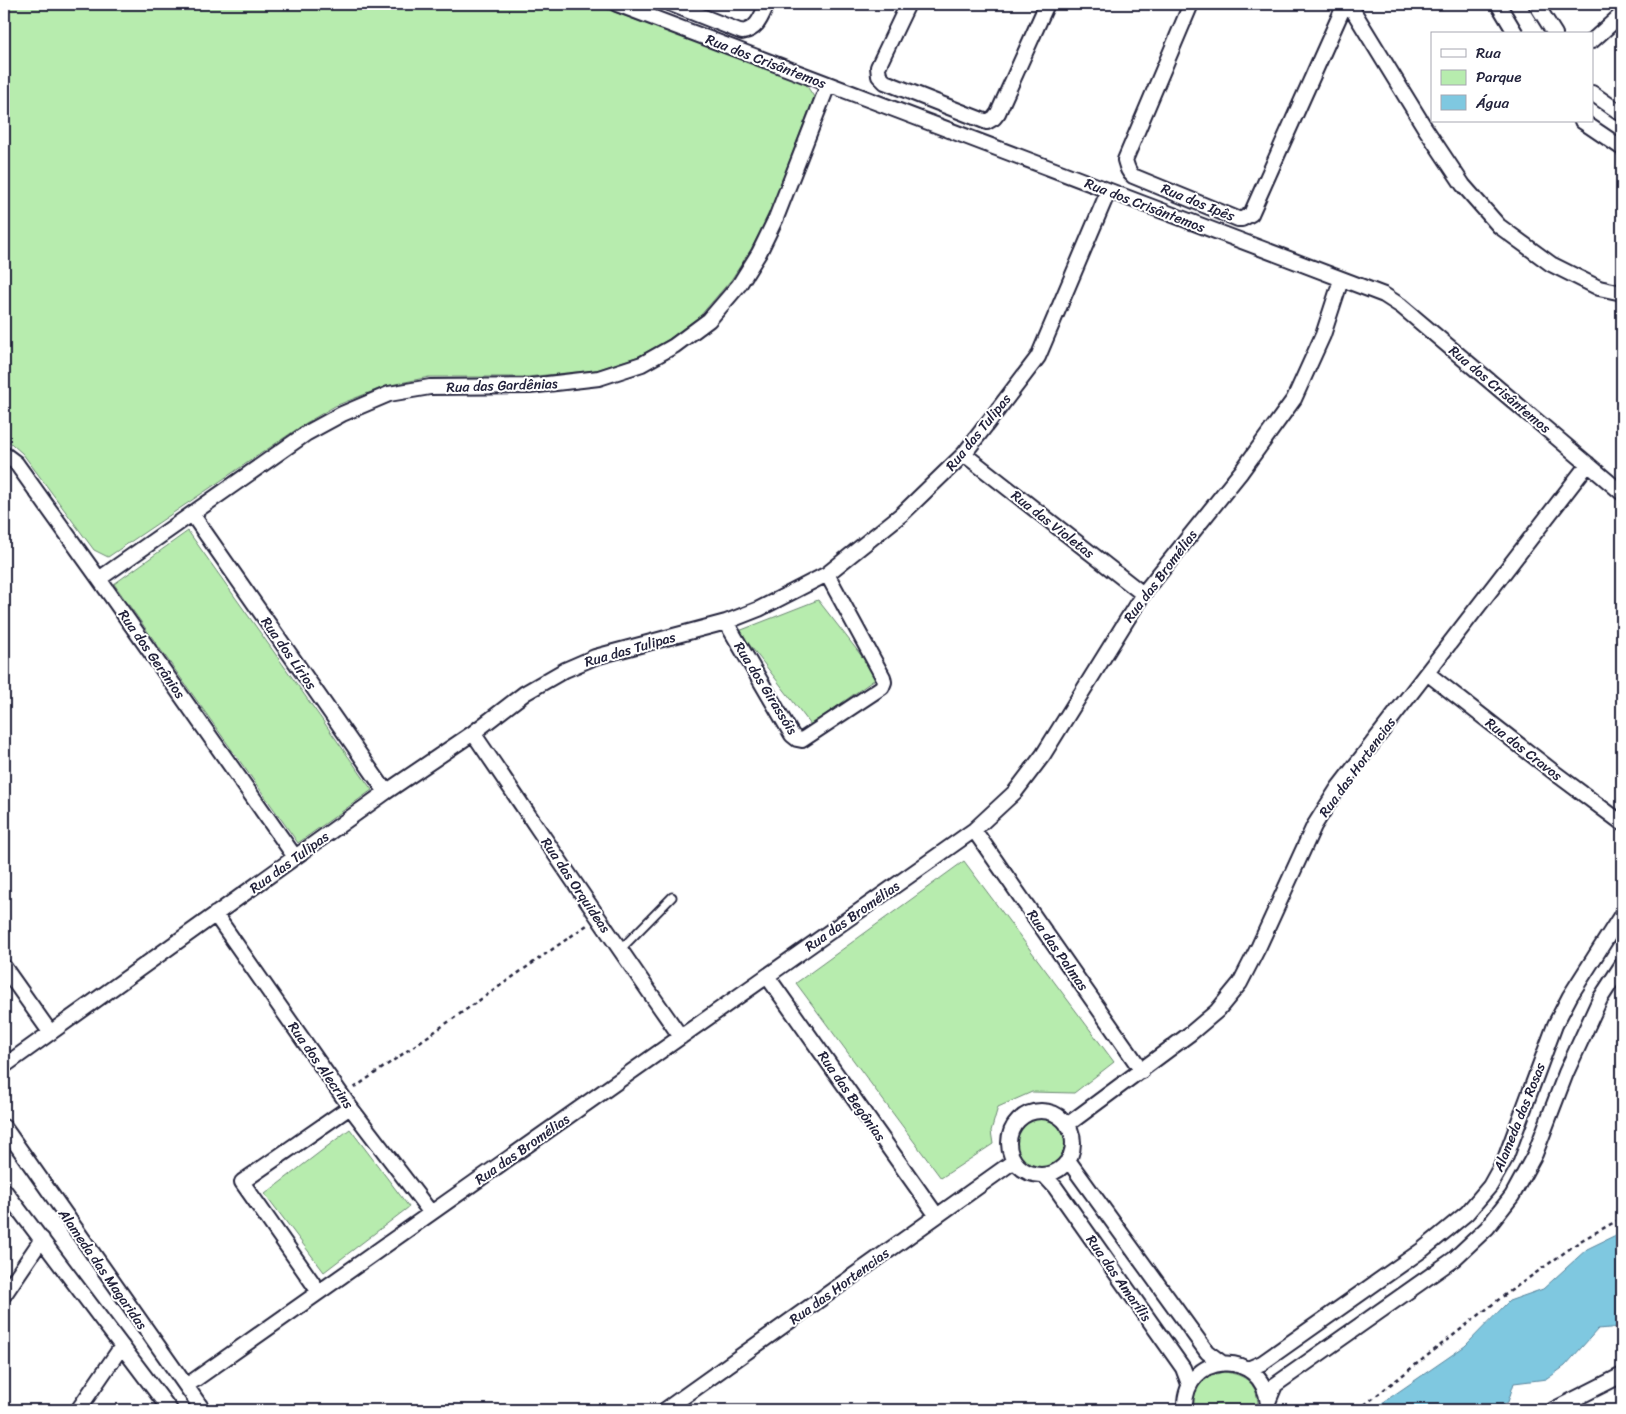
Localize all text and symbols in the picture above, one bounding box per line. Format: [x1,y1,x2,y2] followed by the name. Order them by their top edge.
[702,27,830,96] street label: Rua dos Crisântemos
[1431,32,1594,122] legend
[1476,40,1501,66] text: Rua
[1476,64,1521,90] text: Parque
[1475,90,1509,116] text: Água
[1081,171,1209,240] street label: Rua dos Crisântemos
[1157,176,1239,229] street label: Rua dos Ipês
[1443,339,1557,440] street label: Rua dos Crisântemos
[446,371,558,400] street label: Rua das Gardênias
[939,388,1018,477] street label: Rua das Tulipas
[1005,484,1101,566] street label: Rua das Violetas
[1117,524,1204,628] street label: Rua das Bromélias
[111,604,192,705] street label: Rua dos Gerânios
[254,611,323,696] street label: Rua dos Lírios
[582,624,679,674] street label: Rua das Tulipas
[727,637,804,740] street label: Rua dos Girassóis
[1312,711,1403,823] street label: Rua das Hortencias
[1480,711,1568,788] street label: Rua dos Cravos
[244,824,335,900] street label: Rua das Tulipas
[534,832,617,939] street label: Rua das Orquideas
[799,874,905,959] street label: Rua das Bromélias
[1020,904,1095,997] street label: Rua das Palmas
[281,1016,360,1115] street label: Rua dos Alecrins
[811,1046,893,1147] street label: Rua das Begônias
[1486,1058,1553,1176] street label: Alameda das Rosas
[469,1107,575,1192] street label: Rua das Bromélias
[51,1203,154,1335] street label: Alameda das Magaridas
[1079,1230,1158,1327] street label: Rua das Amarílis
[784,1241,895,1332] street label: Rua das Hortencias

